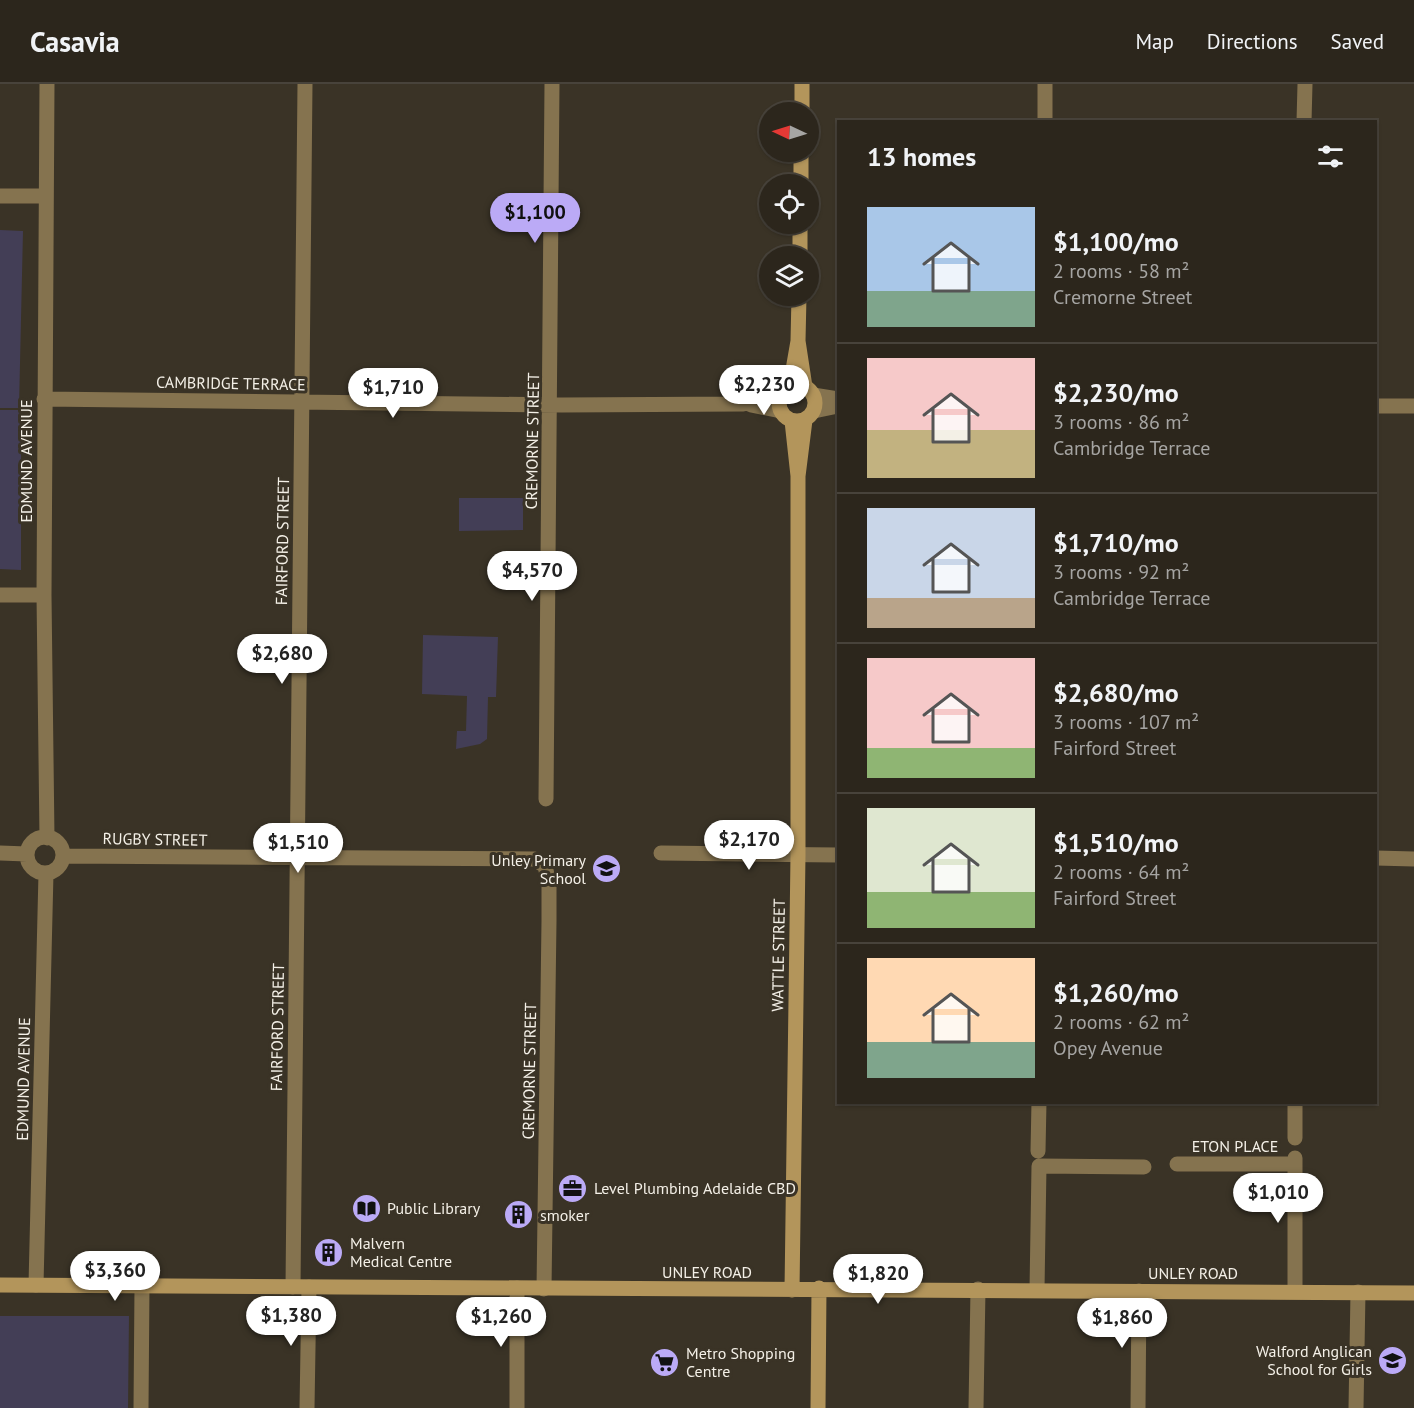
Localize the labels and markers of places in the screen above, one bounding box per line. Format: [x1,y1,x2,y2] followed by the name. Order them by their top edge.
[486,193,584,244] pin: $1,100
[715,365,813,416] pin: $2,230
[344,368,442,419] pin: $1,710
[483,551,581,602] pin: $4,570
[233,634,331,685] pin: $2,680
[700,820,798,871] pin: $2,170
[249,823,347,874] pin: $1,510
[491,850,587,888] place label: Unley Primary School
[591,853,623,885] school or university icon: Unley Primary School
[557,1172,589,1204] office icon: Level Plumbing Adelaide CBD
[1229,1173,1327,1224] pin: $1,010
[594,1178,796,1198] place label: Level Plumbing Adelaide CBD
[350,1192,382,1224] library icon: Public Library
[387,1198,481,1218] place label: Public Library
[503,1199,535,1231] building icon: smoker
[540,1205,590,1225] place label: smoker
[350,1233,452,1271] place label: Malvern Medical Centre
[313,1236,345,1268] building icon: Malvern Medical Centre
[66,1251,164,1302] pin: $3,360
[829,1254,927,1305] pin: $1,820
[242,1296,340,1347] pin: $1,380
[452,1297,550,1348] pin: $1,260
[1073,1298,1171,1349] pin: $1,860
[1256,1341,1372,1379] place label: Walford Anglican School for Girls
[686,1343,795,1381] place label: Metro Shopping Centre
[1377,1344,1409,1376] school or university icon: Walford Anglican School for Girls
[649,1346,681,1378] supermarket icon: Metro Shopping Centre

